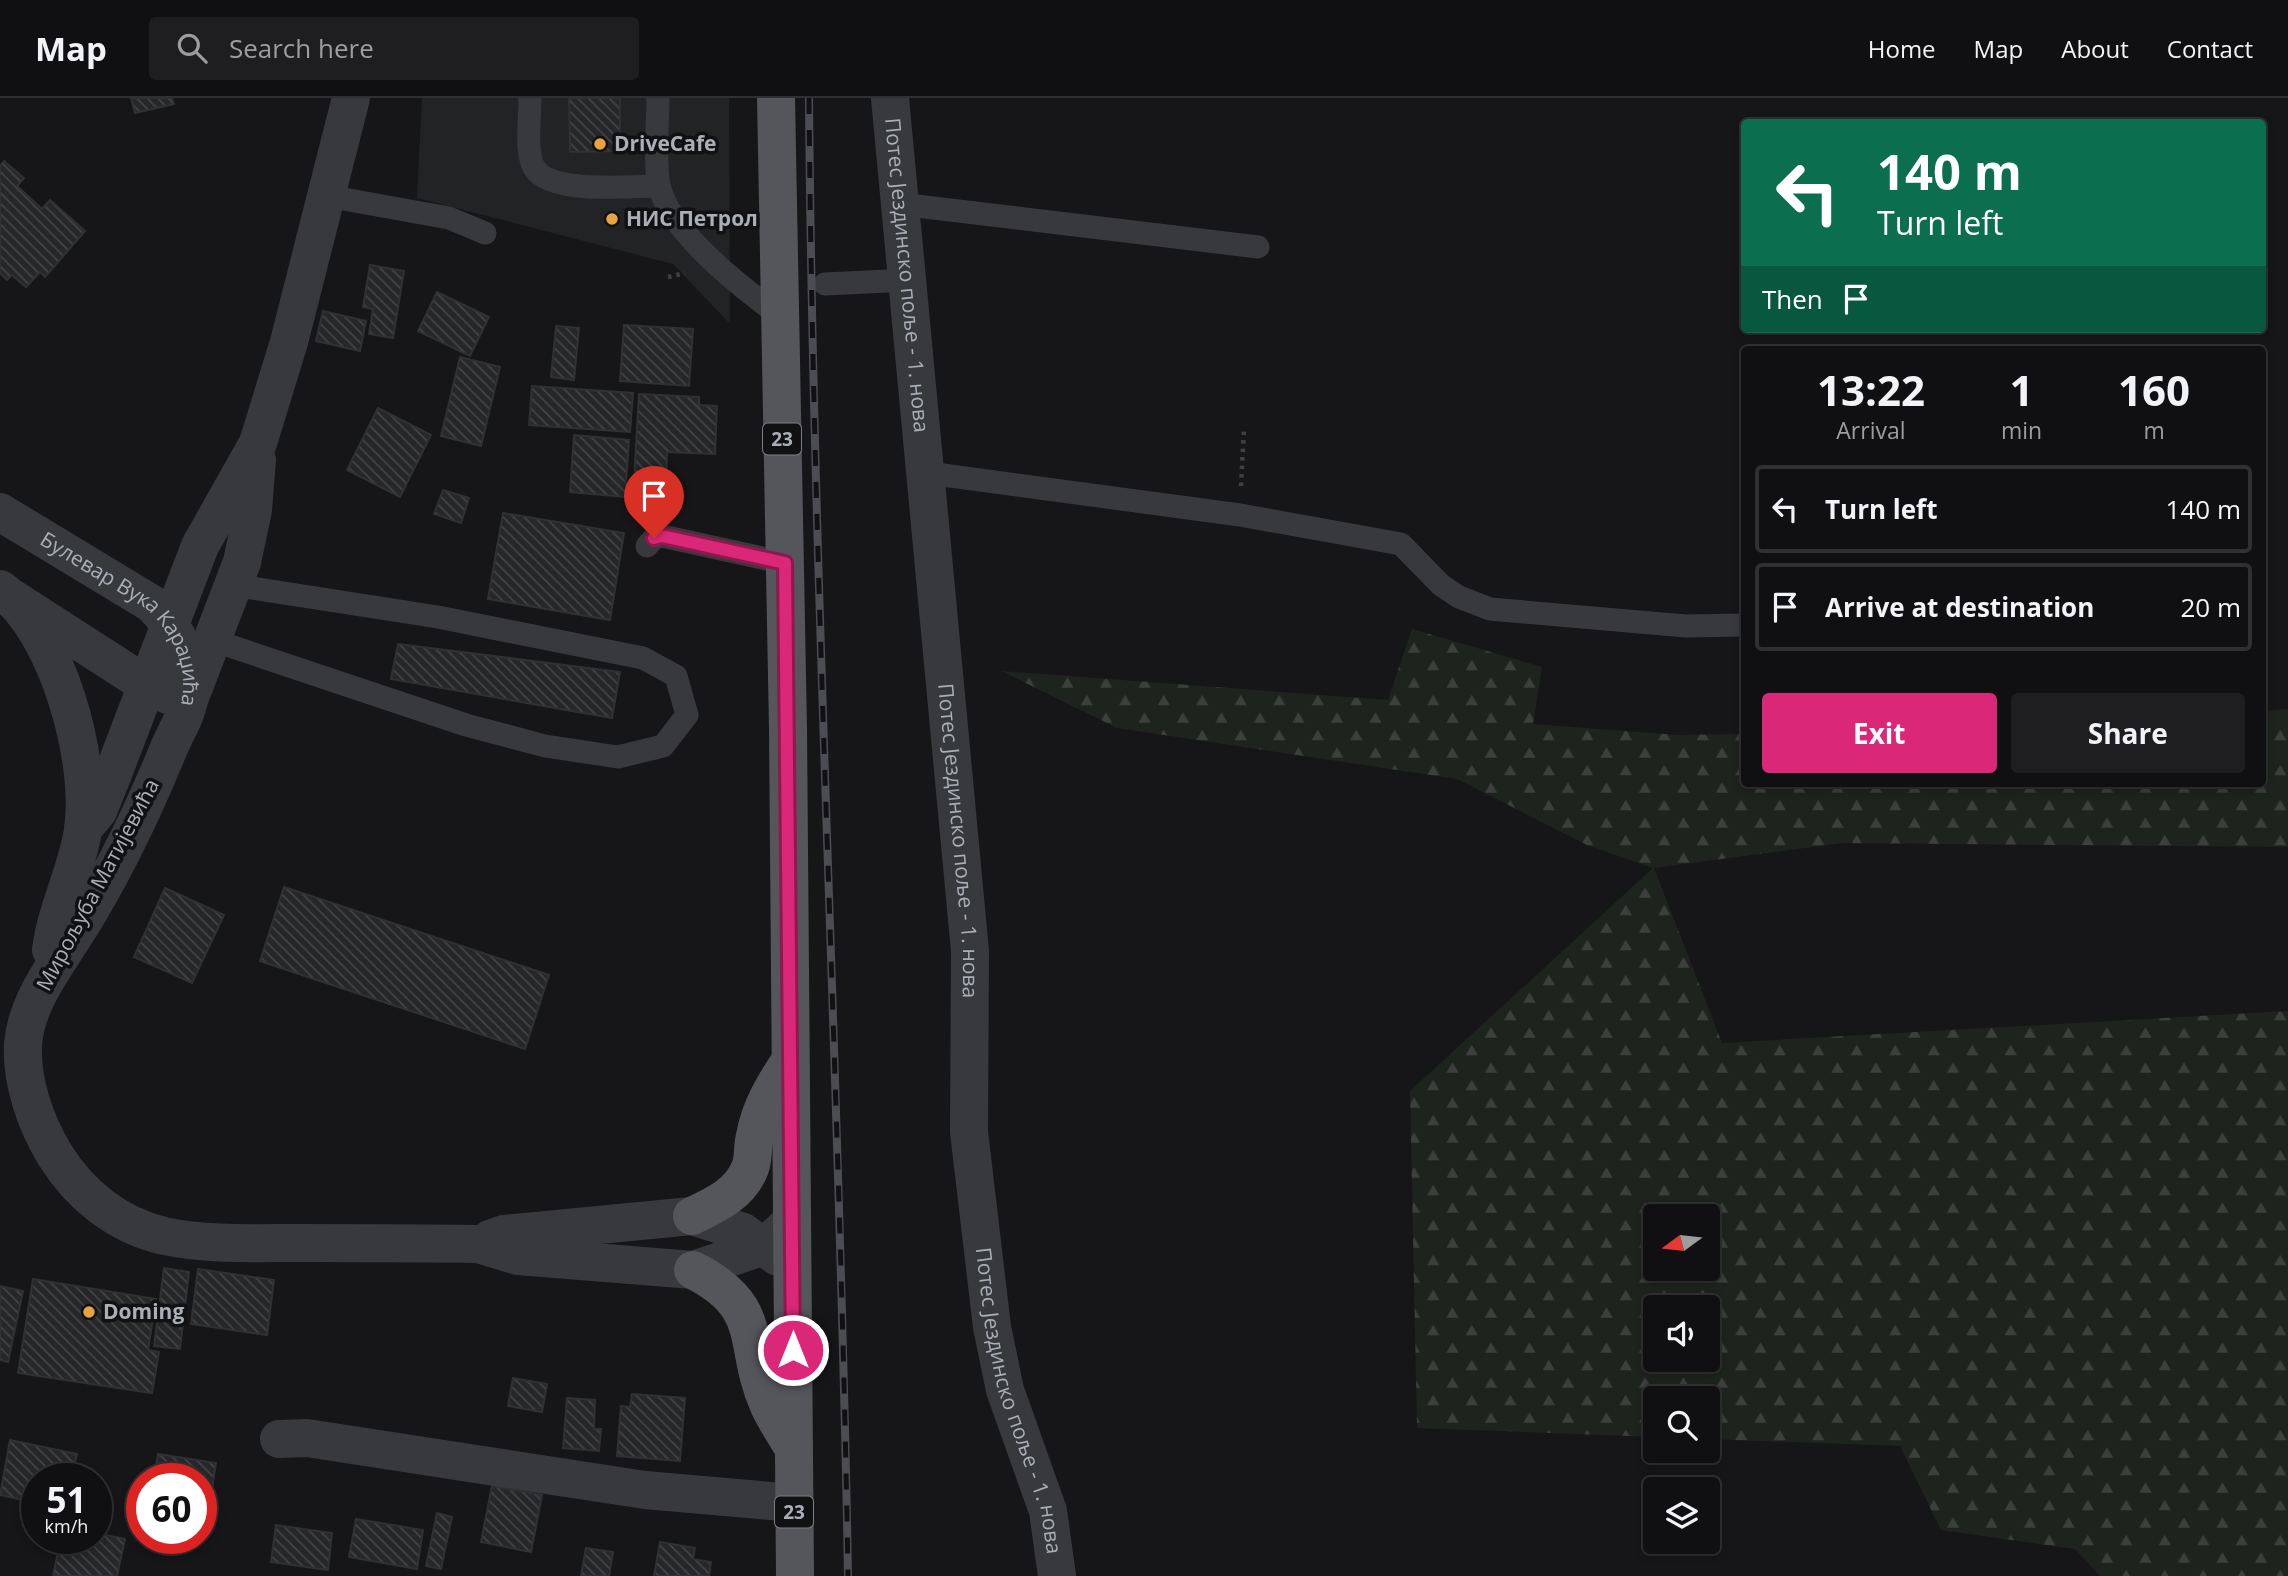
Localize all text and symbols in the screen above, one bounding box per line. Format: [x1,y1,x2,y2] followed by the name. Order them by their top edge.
[149,17,639,80] search box
[35,26,107,71] text: Map
[173,29,211,67] icon: search
[229,30,374,66] text: Search here
[1868,32,1936,65] text: Home
[1974,32,2023,65] text: Map
[2061,32,2129,65] text: About
[2167,32,2253,65] text: Contact
[879,117,936,434] street label: Потес Јездинско поље - 1. нова
[614,129,716,157] place label: DriveCafe
[592,136,608,152] marker: DriveCafe
[1877,138,2022,204] text: 140 m
[1762,147,1853,238] icon: left
[1877,201,2003,244] text: Turn left
[626,204,758,232] place label: НИС Петрол
[604,211,620,227] marker: НИС Петрол
[1837,280,1875,318] icon: arrive
[1762,281,1823,317] text: Then
[1817,361,1925,418] text: 13:22
[2009,361,2034,418] text: 1
[2118,361,2190,418] text: 160
[1836,414,1906,446] text: Arrival
[2001,414,2042,446] text: min
[2143,414,2165,446] text: m
[763,424,801,454] road number: 23
[624,466,684,538] pin
[635,477,673,515] icon: arrive
[1766,490,1804,528] icon: left
[1825,491,1937,527] text: Turn left
[2166,491,2241,527] text: 140 m
[35,525,205,708] street label: Булевар Вука Караџића
[1766,588,1804,626] icon: arrive
[1825,589,2094,625] text: Arrive at destination
[2180,589,2241,625] text: 20 m
[932,682,985,998] street label: Потес Јездинско поље - 1. нова
[1762,693,1997,773] button: Exit
[2011,693,2245,773] button: Share
[29,774,165,995] street label: Мирољуба Матијевића
[1643,1204,1720,1281] north arrow
[1643,1204,1720,1554] map controls
[970,1246,1069,1556] street label: Потес Јездинско поље - 1. нова
[1643,1295,1720,1372] button: sound
[103,1297,184,1325] place label: Doming
[81,1304,97,1320] marker: Doming
[756,1313,830,1387] position arrow
[1643,1386,1720,1463] button: search
[126,1463,217,1554] speed limit sign: 60
[46,1476,87,1523] text: 51
[1643,1477,1720,1554] button: layers
[775,1496,813,1528] road number: 23
[45,1514,88,1538] text: km/h

